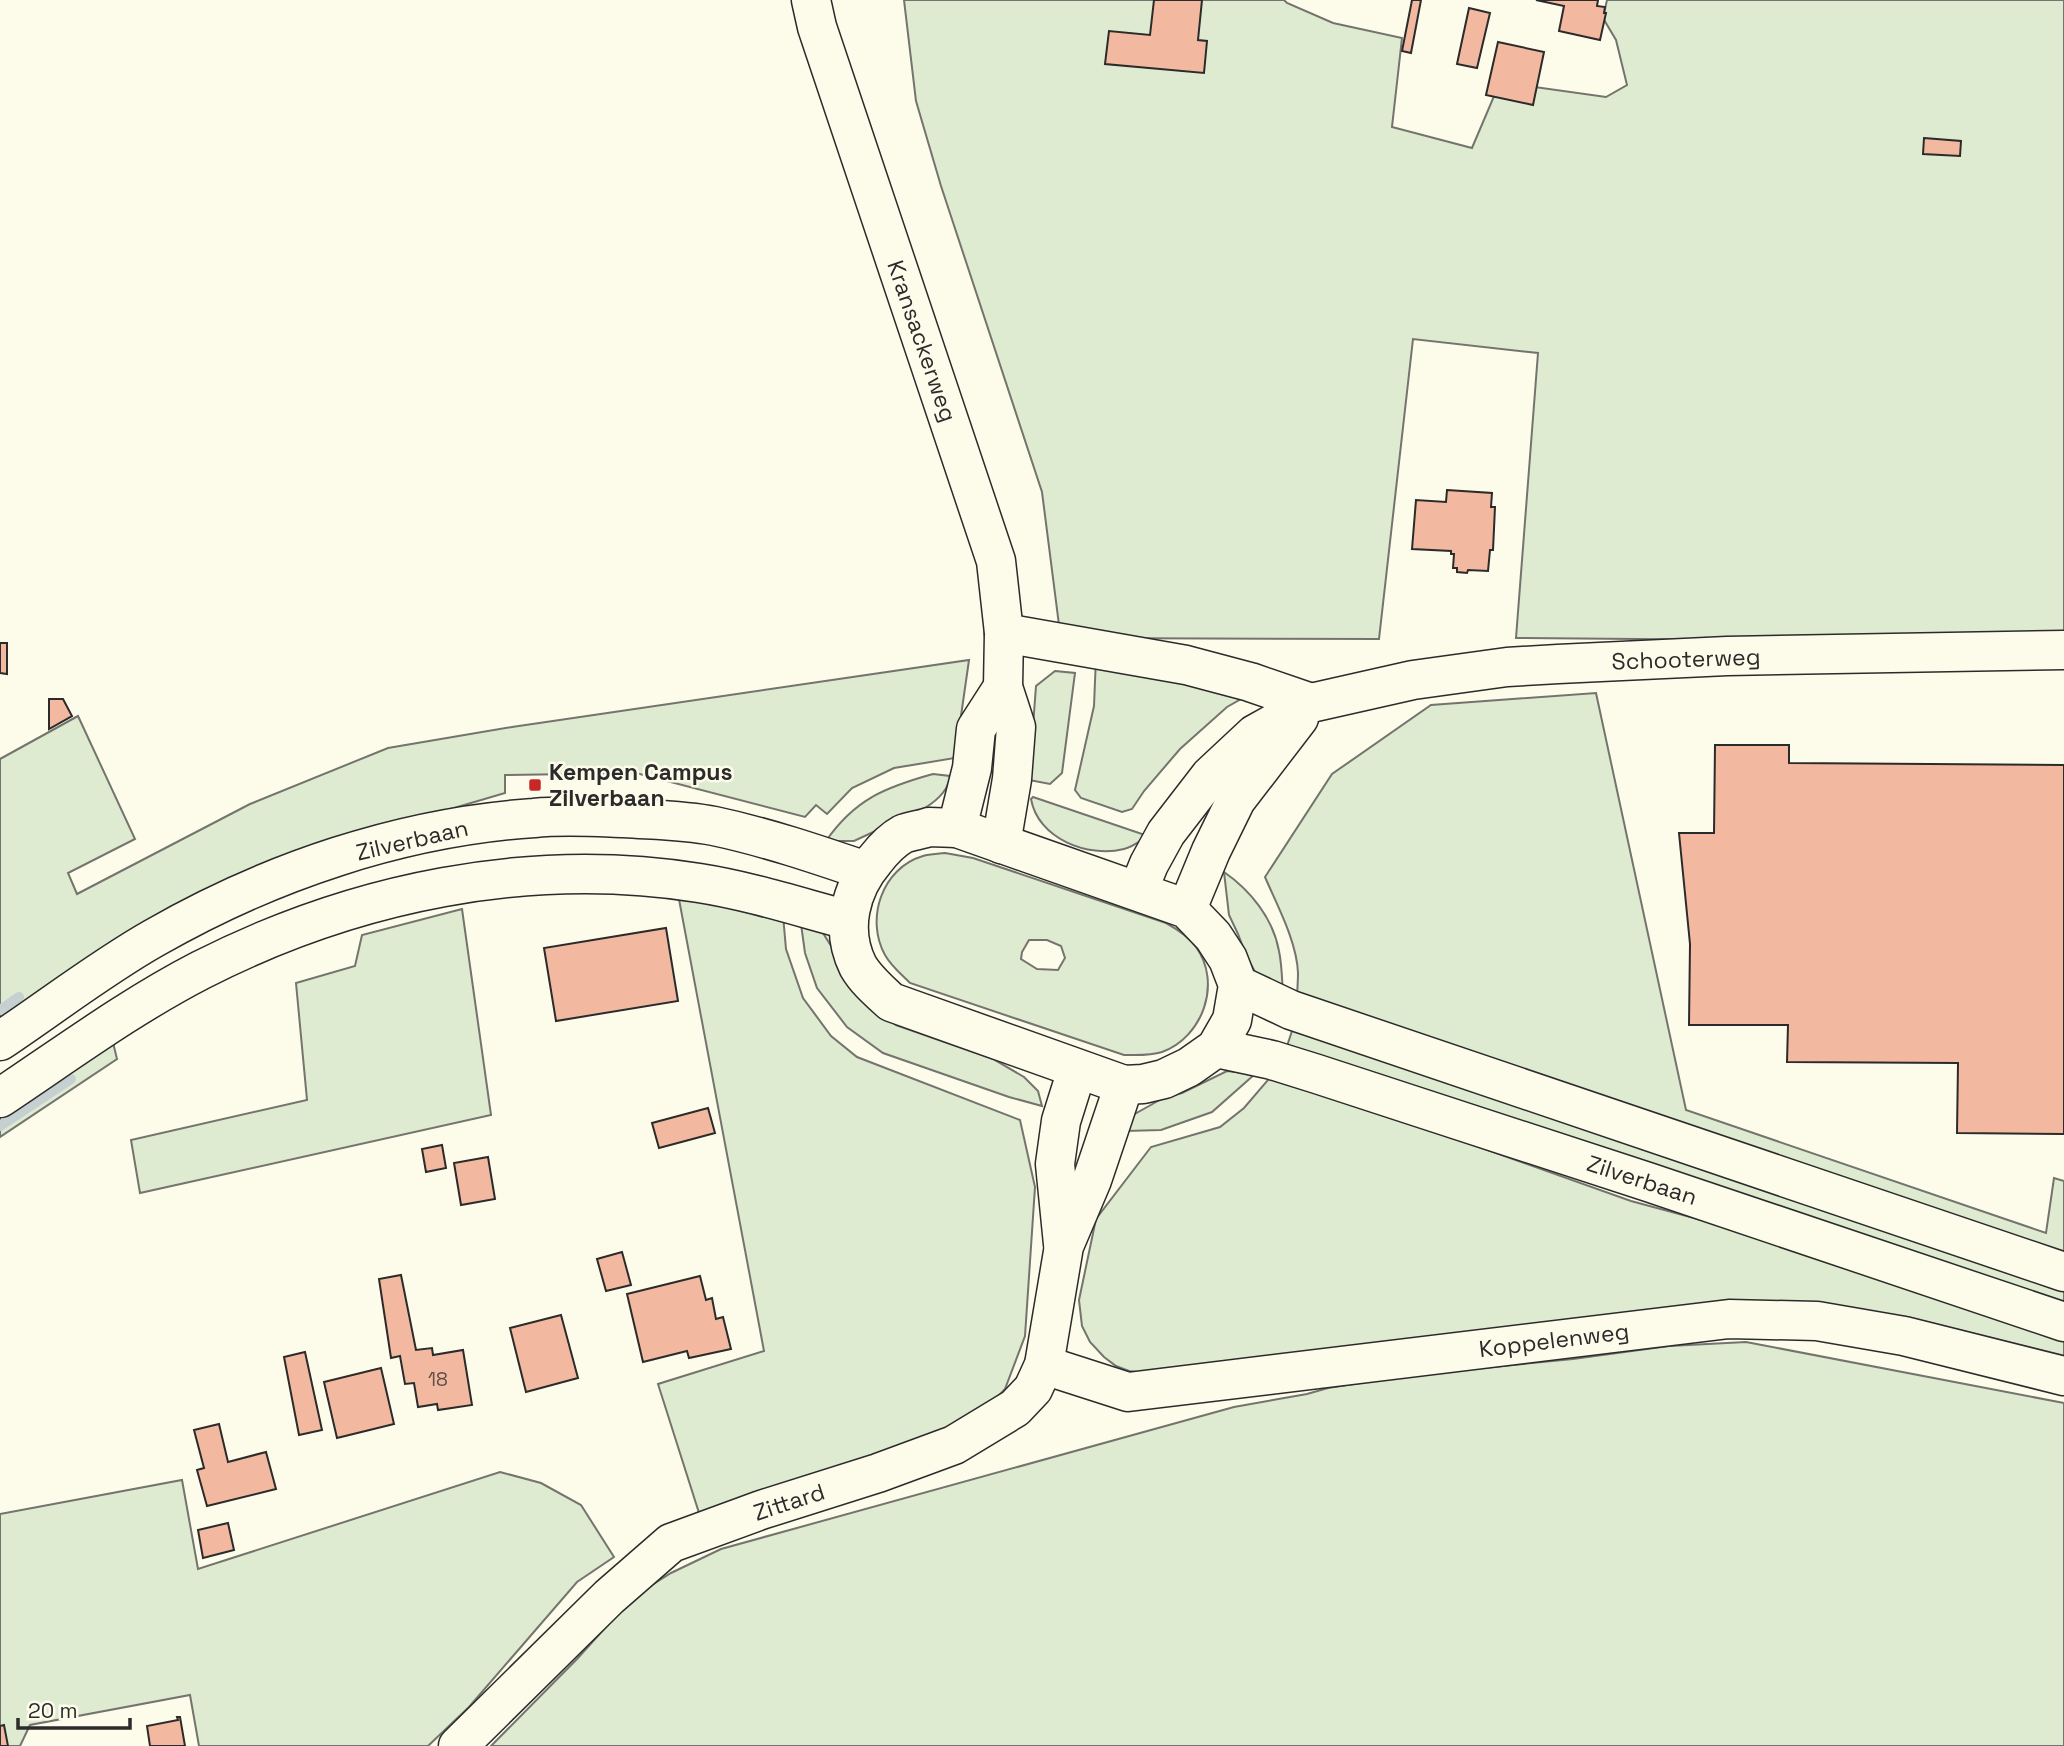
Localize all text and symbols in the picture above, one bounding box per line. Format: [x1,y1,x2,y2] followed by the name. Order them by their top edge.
[880,256,964,426] street label: Kransackerweg
[1611,641,1761,677] street label: Schooterweg
[549,757,733,813] place label: Kempen Campus Zilverbaan
[527,777,543,793] marker: Kempen Campus Zilverbaan
[353,813,471,867] street label: Zilverbaan
[1583,1148,1701,1212] street label: Zilverbaan
[1477,1316,1631,1364] street label: Koppelenweg
[428,1367,448,1392] house number: 18
[750,1476,828,1528] street label: Zittard
[18,1686,130,1730] scale bar
[28,1697,78,1724] text: 20 m

